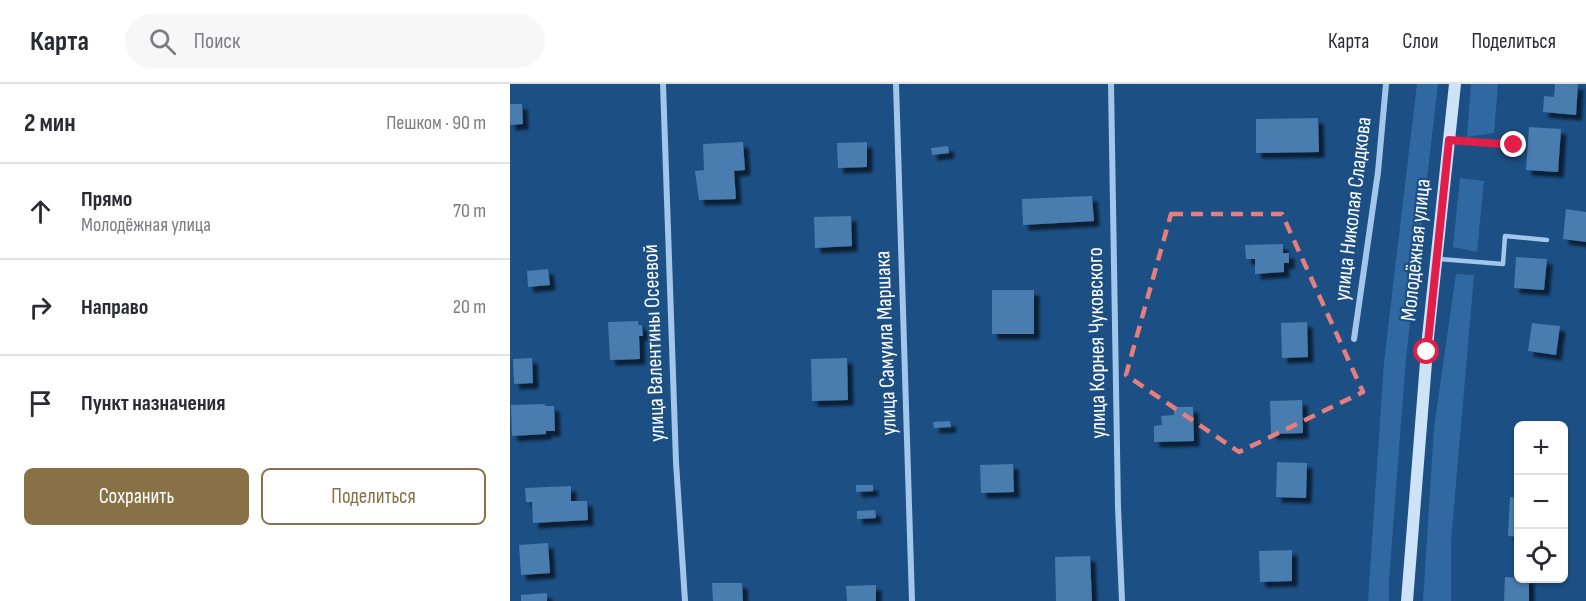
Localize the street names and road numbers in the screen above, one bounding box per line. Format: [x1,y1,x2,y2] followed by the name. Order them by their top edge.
[1328,115,1378,303] street label: улица Николая Сладкова
[1395,178,1437,322] street label: Молодёжная улица
[637,244,671,442] street label: улица Валентины Осеевой
[1082,247,1112,439] street label: улица Корнея Чуковского
[869,250,903,436] street label: улица Самуила Маршака

